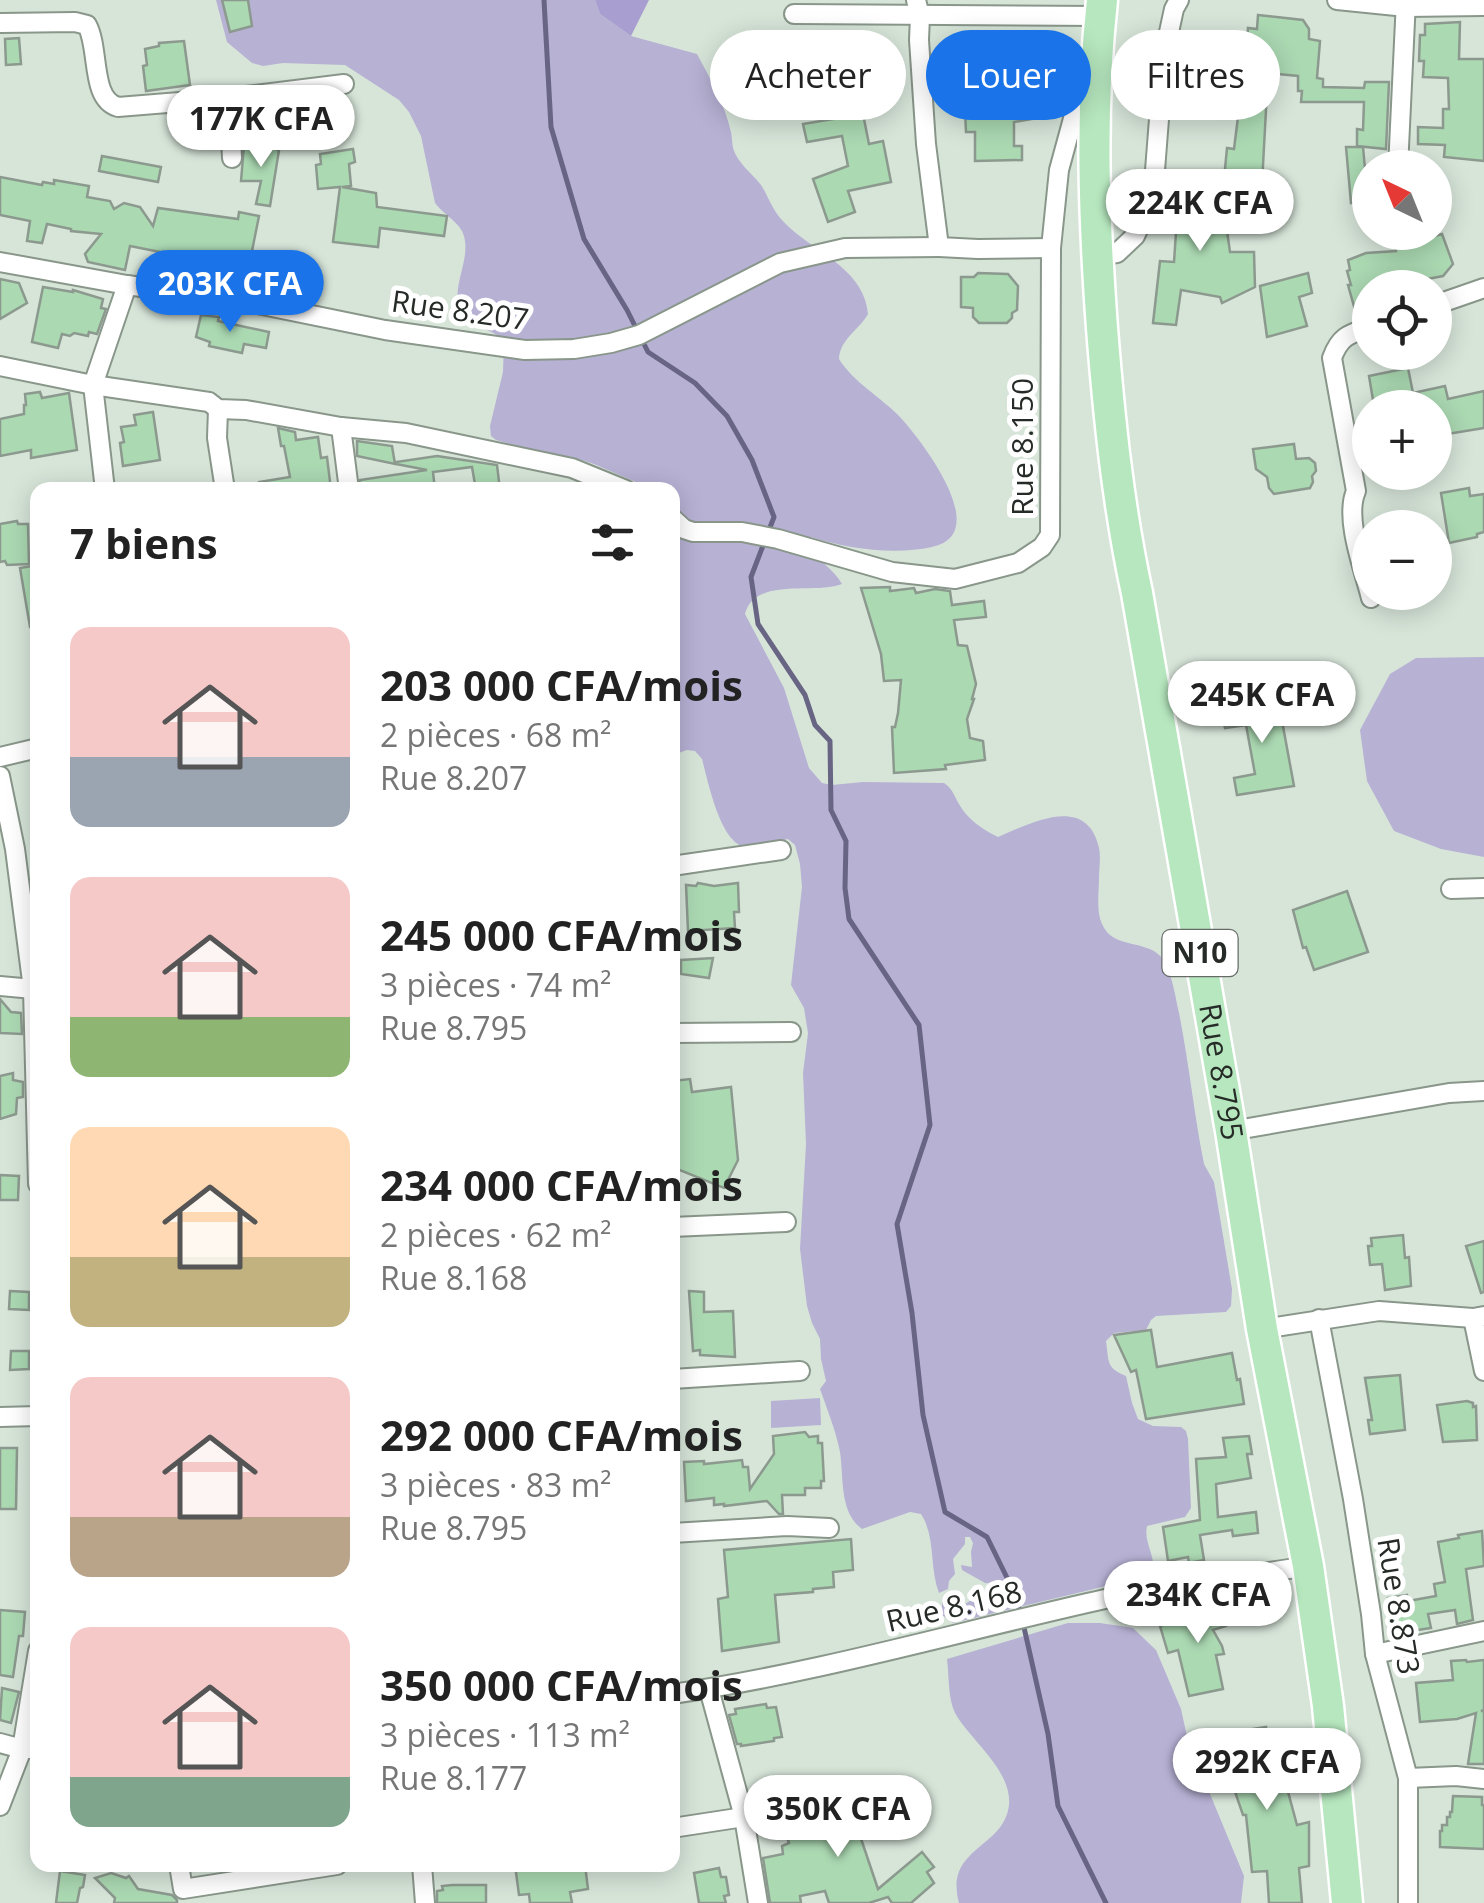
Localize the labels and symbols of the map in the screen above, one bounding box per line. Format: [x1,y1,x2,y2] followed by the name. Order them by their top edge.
[158,85,364,170] pin: 177K CFA
[1352,150,1452,250] north arrow
[1097,169,1303,254] pin: 224K CFA
[127,250,333,335] pin: 203K CFA
[389,280,531,339] street label: Rue 8.207
[1001,378,1042,516] street label: Rue 8.150
[1159,661,1365,746] pin: 245K CFA
[1162,930,1238,976] road number: N10
[1190,1000,1254,1143] street label: Rue 8.795
[1368,1534,1431,1677] street label: Rue 8.873
[1095,1561,1301,1646] pin: 234K CFA
[882,1570,1026,1641] street label: Rue 8.168
[1164,1728,1370,1813] pin: 292K CFA
[735,1775,941,1860] pin: 350K CFA

